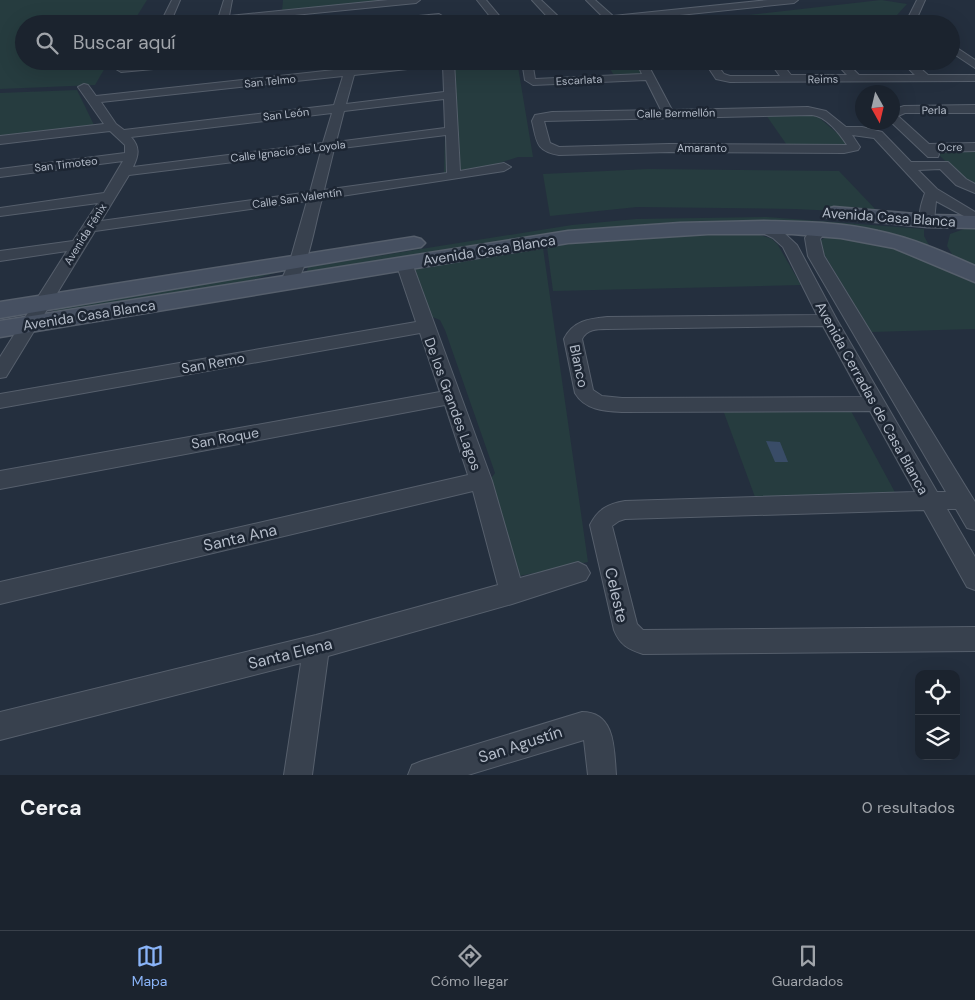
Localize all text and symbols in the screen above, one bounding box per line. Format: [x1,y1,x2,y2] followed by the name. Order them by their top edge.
[15,15,960,70] search box
[33,29,61,57] icon: search
[73,30,176,55] text: Buscar aquí
[244,71,296,91] street label: San Telmo
[555,72,603,88] street label: Escarlata
[808,72,838,86] street label: Reims
[855,85,900,130] north arrow
[921,103,947,117] street label: Perla
[262,104,310,124] street label: San León
[637,105,715,121] street label: Calle Bermellón
[230,137,346,165] street label: Calle Ignacio de Loyola
[937,140,963,154] street label: Ocre
[677,141,727,155] street label: Amaranto
[34,153,98,175] street label: San Timoteo
[251,185,343,211] street label: Calle San Valentín
[61,200,110,267] street label: Avenida Fénix
[822,203,956,231] street label: Avenida Casa Blanca
[421,231,557,269] street label: Avenida Casa Blanca
[21,296,157,334] street label: Avenida Casa Blanca
[811,299,933,497] street label: Avenida Cerradas de Casa Blanca
[421,335,485,473] street label: De los Grandes Lagos
[566,343,592,389] street label: Blanco
[180,349,246,377] street label: San Remo
[190,423,260,453] street label: San Roque
[201,519,279,556] street label: Santa Ana
[600,565,633,625] street label: Celeste
[246,633,334,674] street label: Santa Elena
[915,670,960,760] map controls
[915,670,960,715] button: locate
[915,715,960,760] button: layers
[476,721,565,768] street label: San Agustín
[20,794,82,822] text: Cerca
[862,797,955,818] text: 0 resultados
[132,942,167,990] tab: Mapa
[431,942,508,990] tab: Cómo llegar
[772,942,843,990] tab: Guardados

